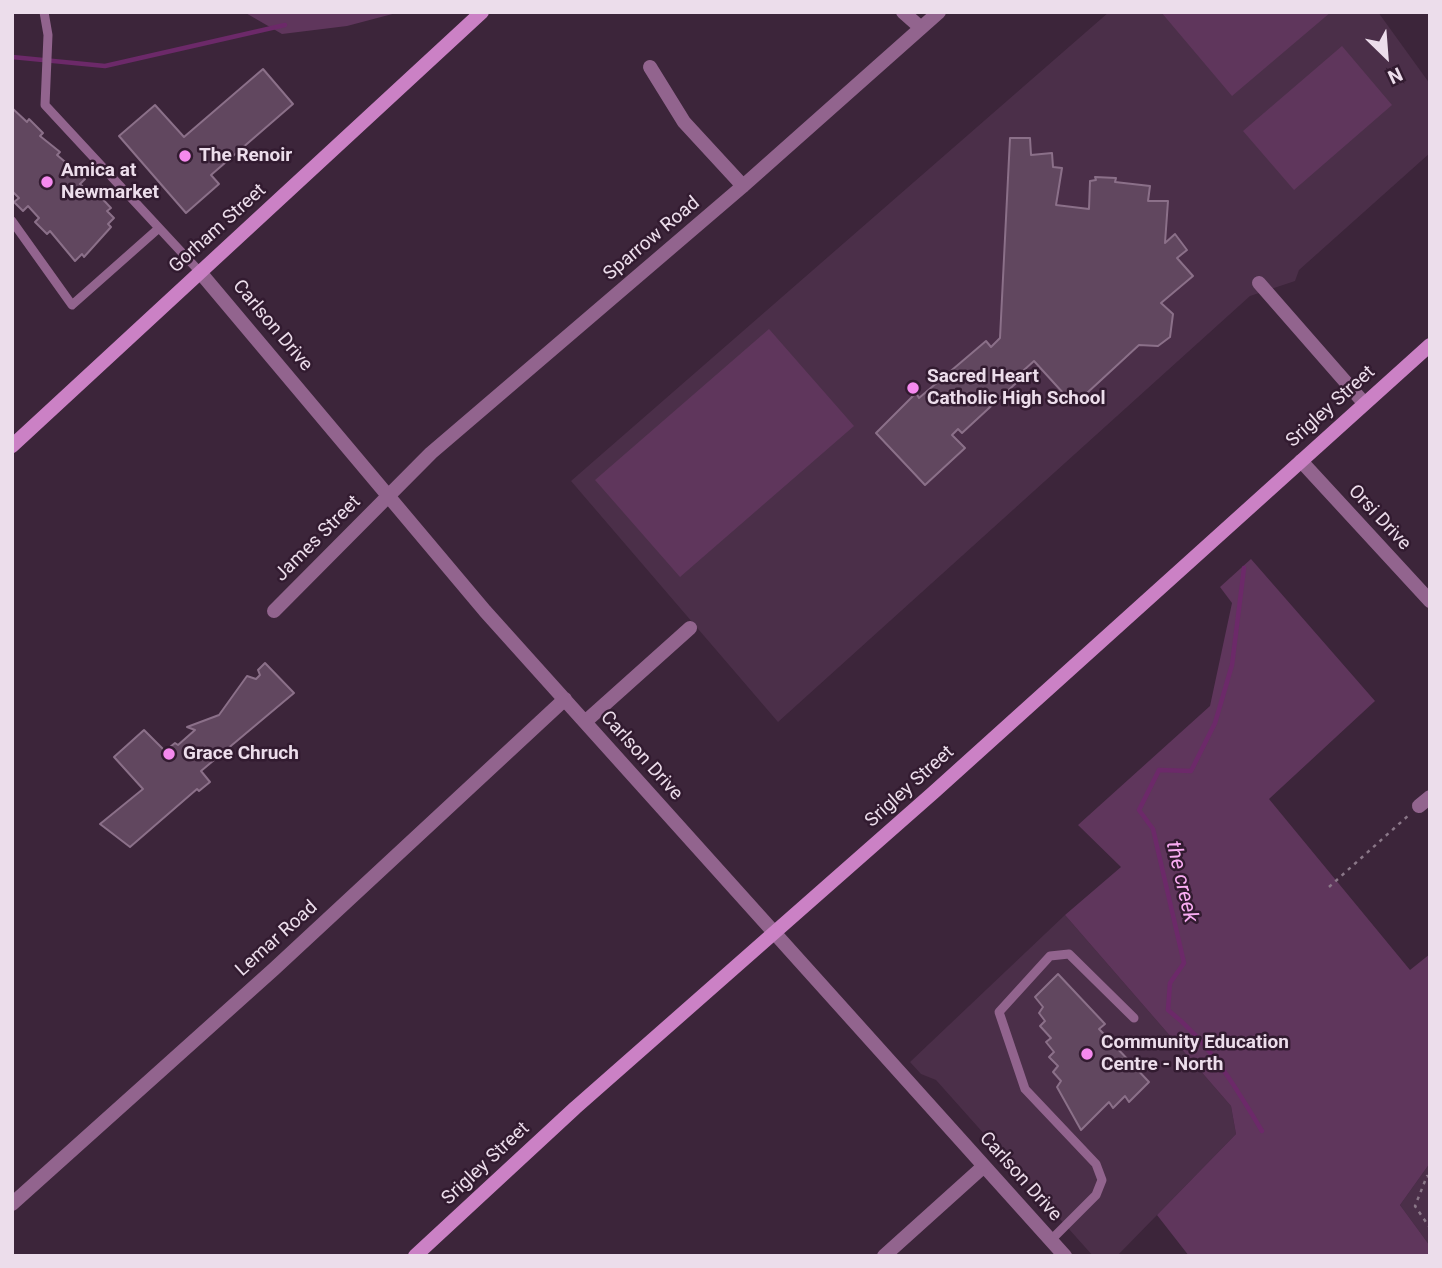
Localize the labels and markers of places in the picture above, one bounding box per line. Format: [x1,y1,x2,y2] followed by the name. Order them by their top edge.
[199,145,292,167] place label: The Renoir
[177,148,193,164] marker: The Renoir
[61,160,159,204] place label: Amica at Newmarket
[39,174,55,190] marker: Amica at Newmarket
[927,366,1105,410] place label: Sacred Heart Catholic High School
[905,380,921,396] marker: Sacred Heart Catholic High School
[183,743,299,765] place label: Grace Chruch
[161,746,177,762] marker: Grace Chruch
[1101,1032,1289,1076] place label: Community Education Centre - North
[1079,1046,1095,1062] marker: Community Education Centre - North

